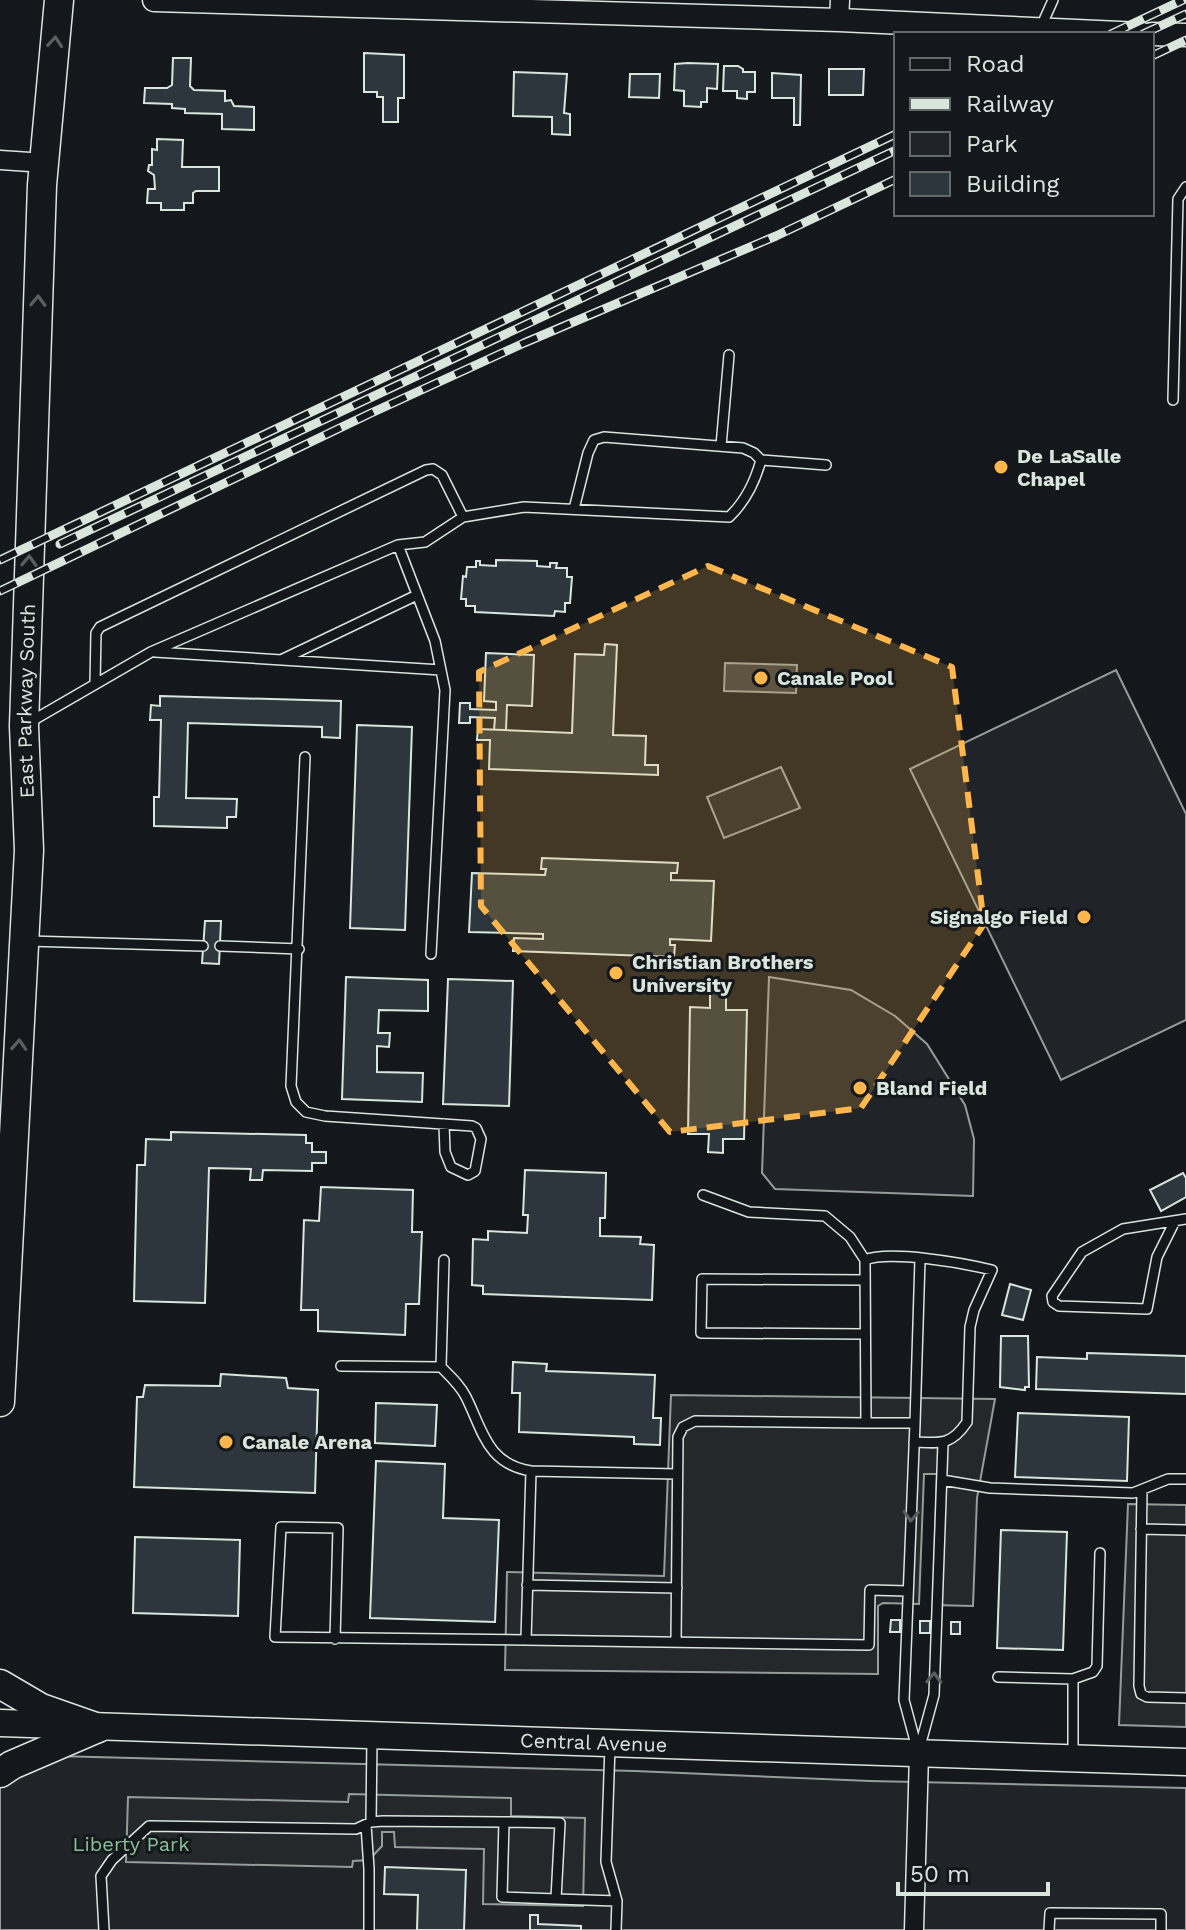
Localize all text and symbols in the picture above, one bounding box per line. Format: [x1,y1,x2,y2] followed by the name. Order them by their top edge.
[894,32,1154,216] legend
[47,35,64,48] one-way arrow
[966,50,1025,78] text: Road
[966,90,1055,118] text: Railway
[966,130,1018,158] text: Park
[966,170,1059,198] text: Building
[29,294,46,307] one-way arrow
[1017,444,1121,491] place label: De LaSalle Chapel
[992,458,1010,476] marker: De LaSalle Chapel
[20,554,37,567] one-way arrow
[12,603,40,799] street label: East Parkway South
[777,666,894,690] place label: Canale Pool
[752,669,770,687] marker: Canale Pool
[930,905,1068,929] place label: Signalgo Field
[1075,908,1093,926] marker: Signalgo Field
[632,950,814,997] place label: Christian Brothers University
[607,964,625,982] marker: Christian Brothers University
[10,1038,27,1051] one-way arrow
[876,1076,987,1100] place label: Bland Field
[851,1079,869,1097] marker: Bland Field
[242,1430,373,1454] place label: Canale Arena
[217,1433,235,1451] marker: Canale Arena
[903,1510,920,1523] one-way arrow
[926,1671,943,1684] one-way arrow
[520,1728,668,1757] street label: Central Avenue
[73,1832,189,1856] park label: Liberty Park
[898,1846,1048,1896] scale bar
[910,1860,970,1888] text: 50 m

